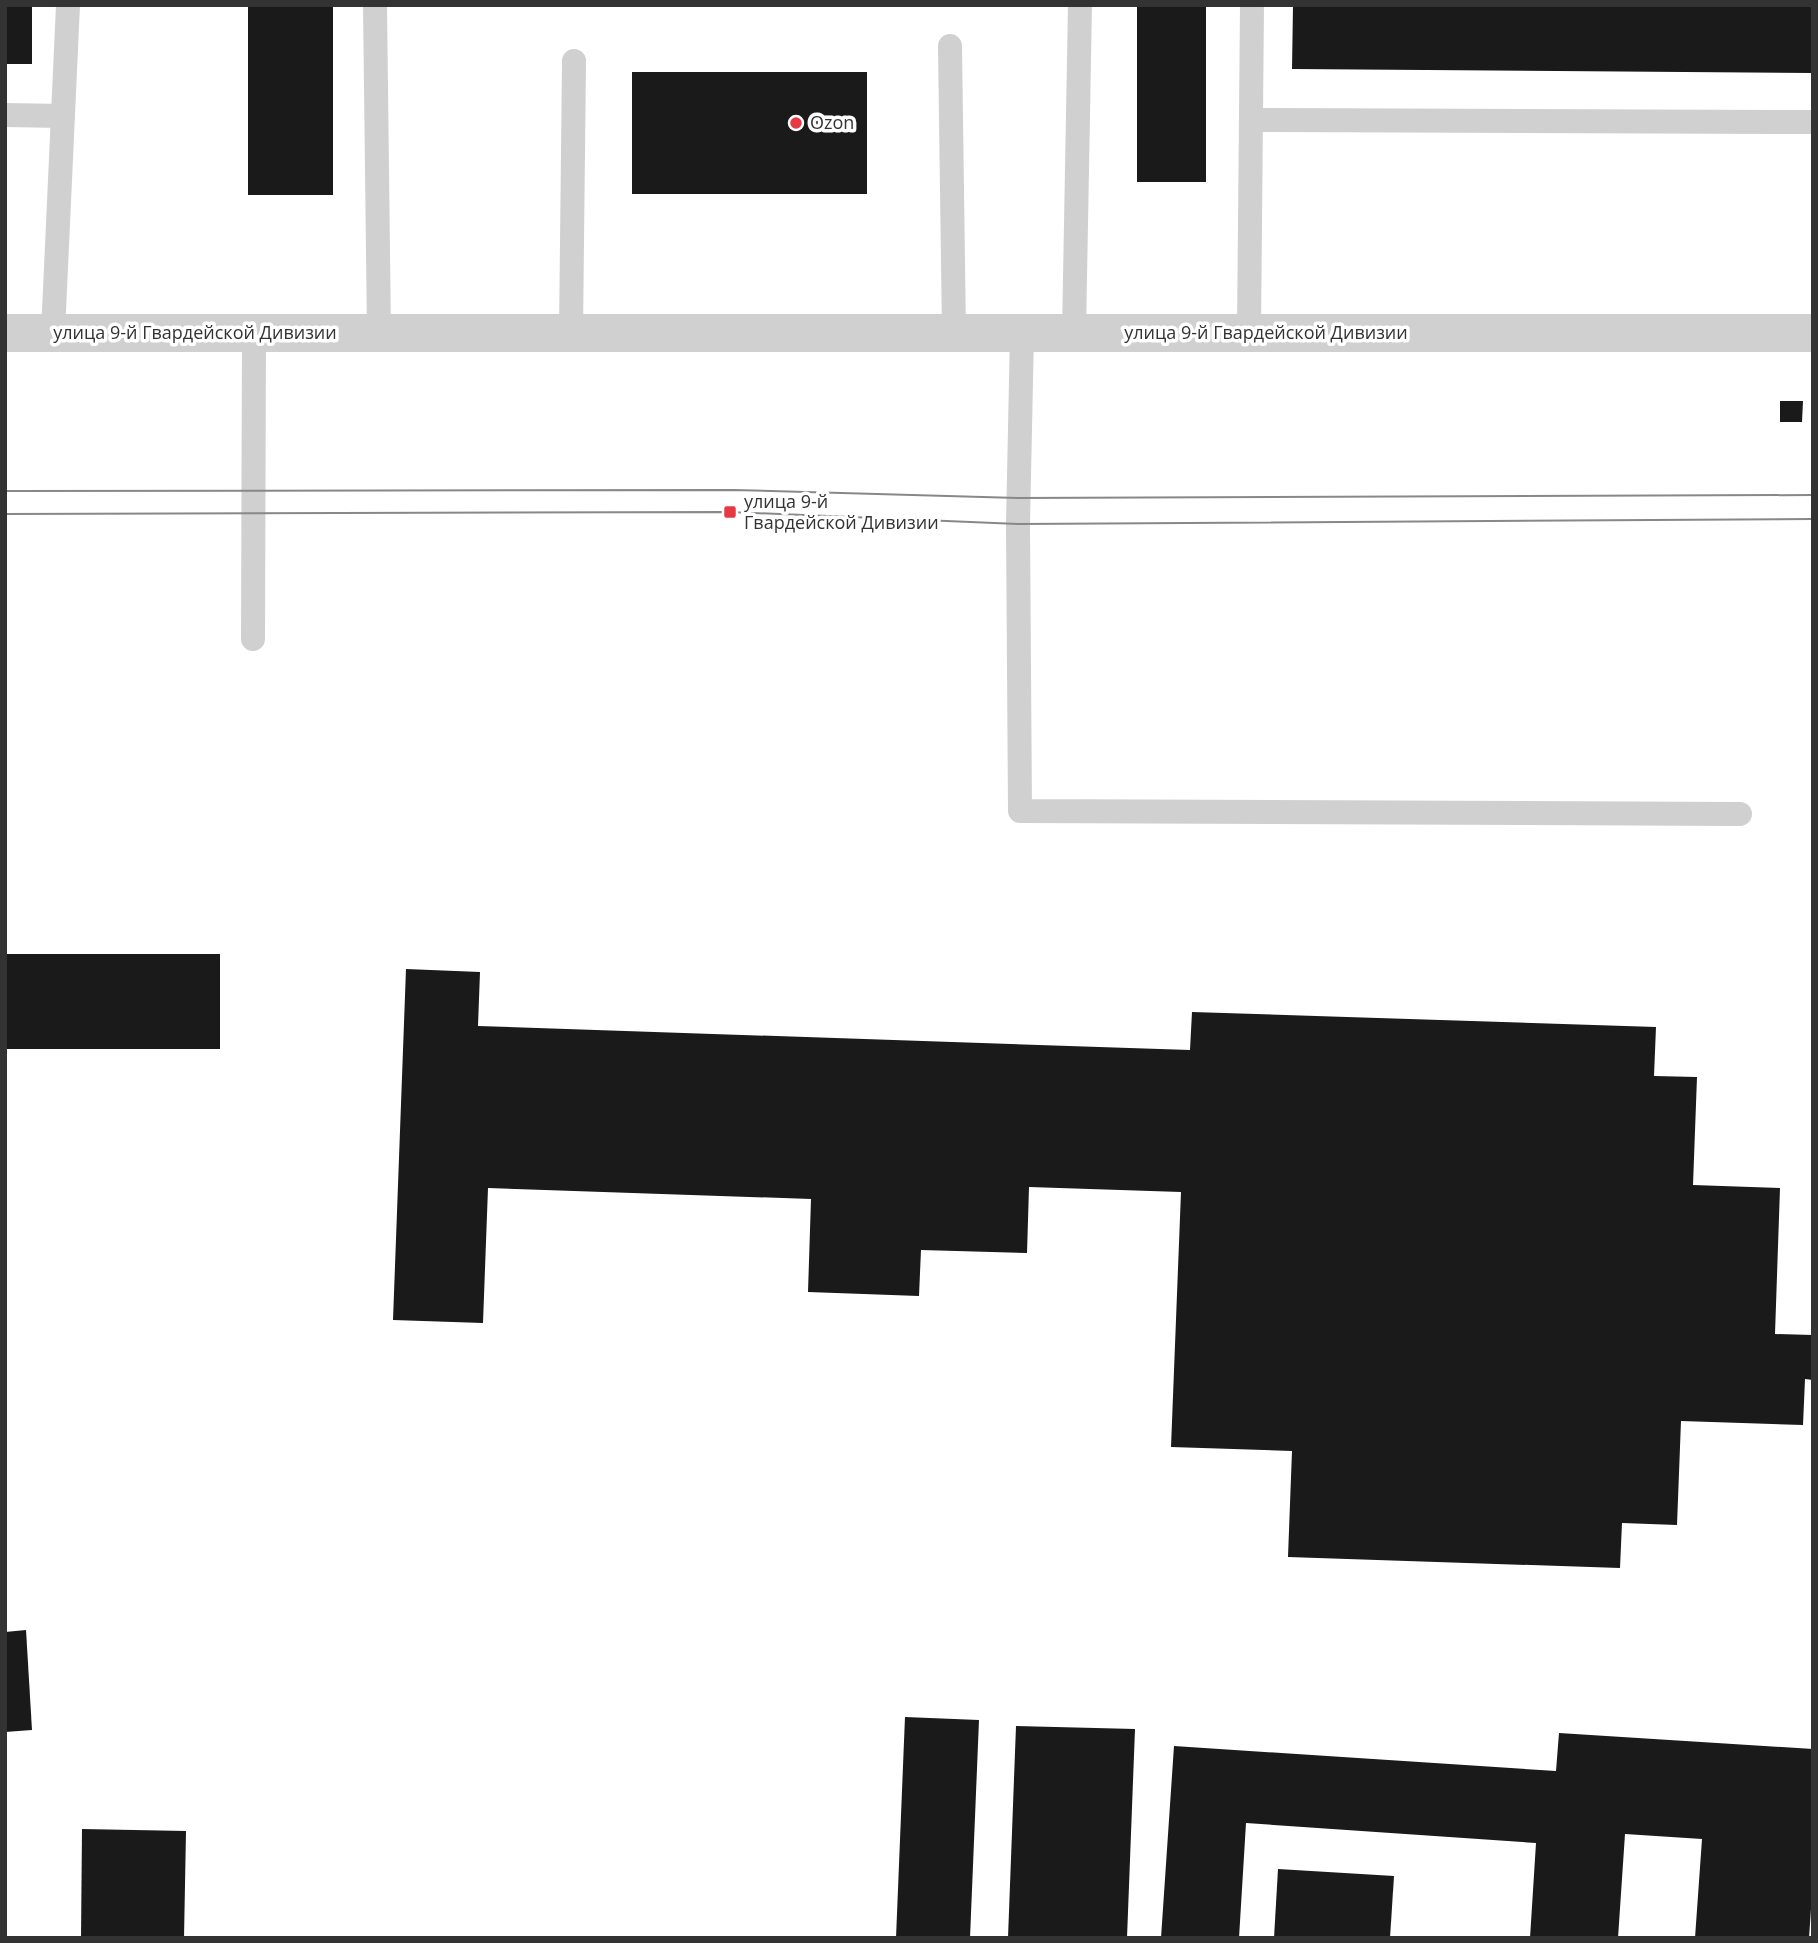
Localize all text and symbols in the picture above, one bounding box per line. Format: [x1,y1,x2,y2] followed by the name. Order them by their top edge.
[810,110,854,134] place label: Ozon
[788,115,804,131] marker: Ozon
[53,320,337,344] street label: улица 9-й Гвардейской Дивизии
[1124,320,1408,344] street label: улица 9-й Гвардейской Дивизии
[744,489,939,534] place label: улица 9-й Гвардейской Дивизии
[722,504,738,520] marker: улица 9-й Гвардейской Дивизии

